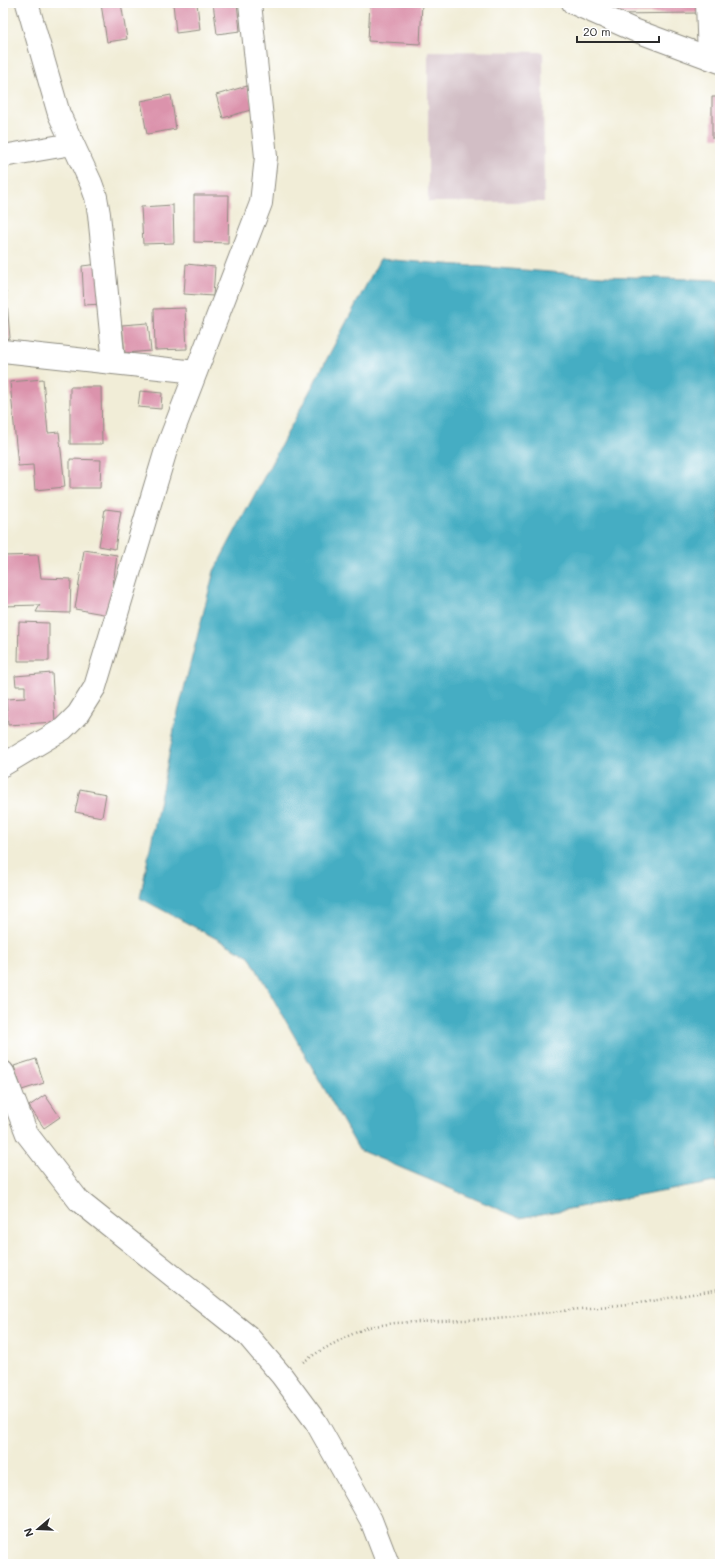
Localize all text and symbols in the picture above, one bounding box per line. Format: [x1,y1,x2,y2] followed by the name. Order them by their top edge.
[577,18,659,44] scale bar
[583,23,611,39] text: 20 m
[18,1509,58,1549] north arrow
[20,1526,37,1539] text: N

